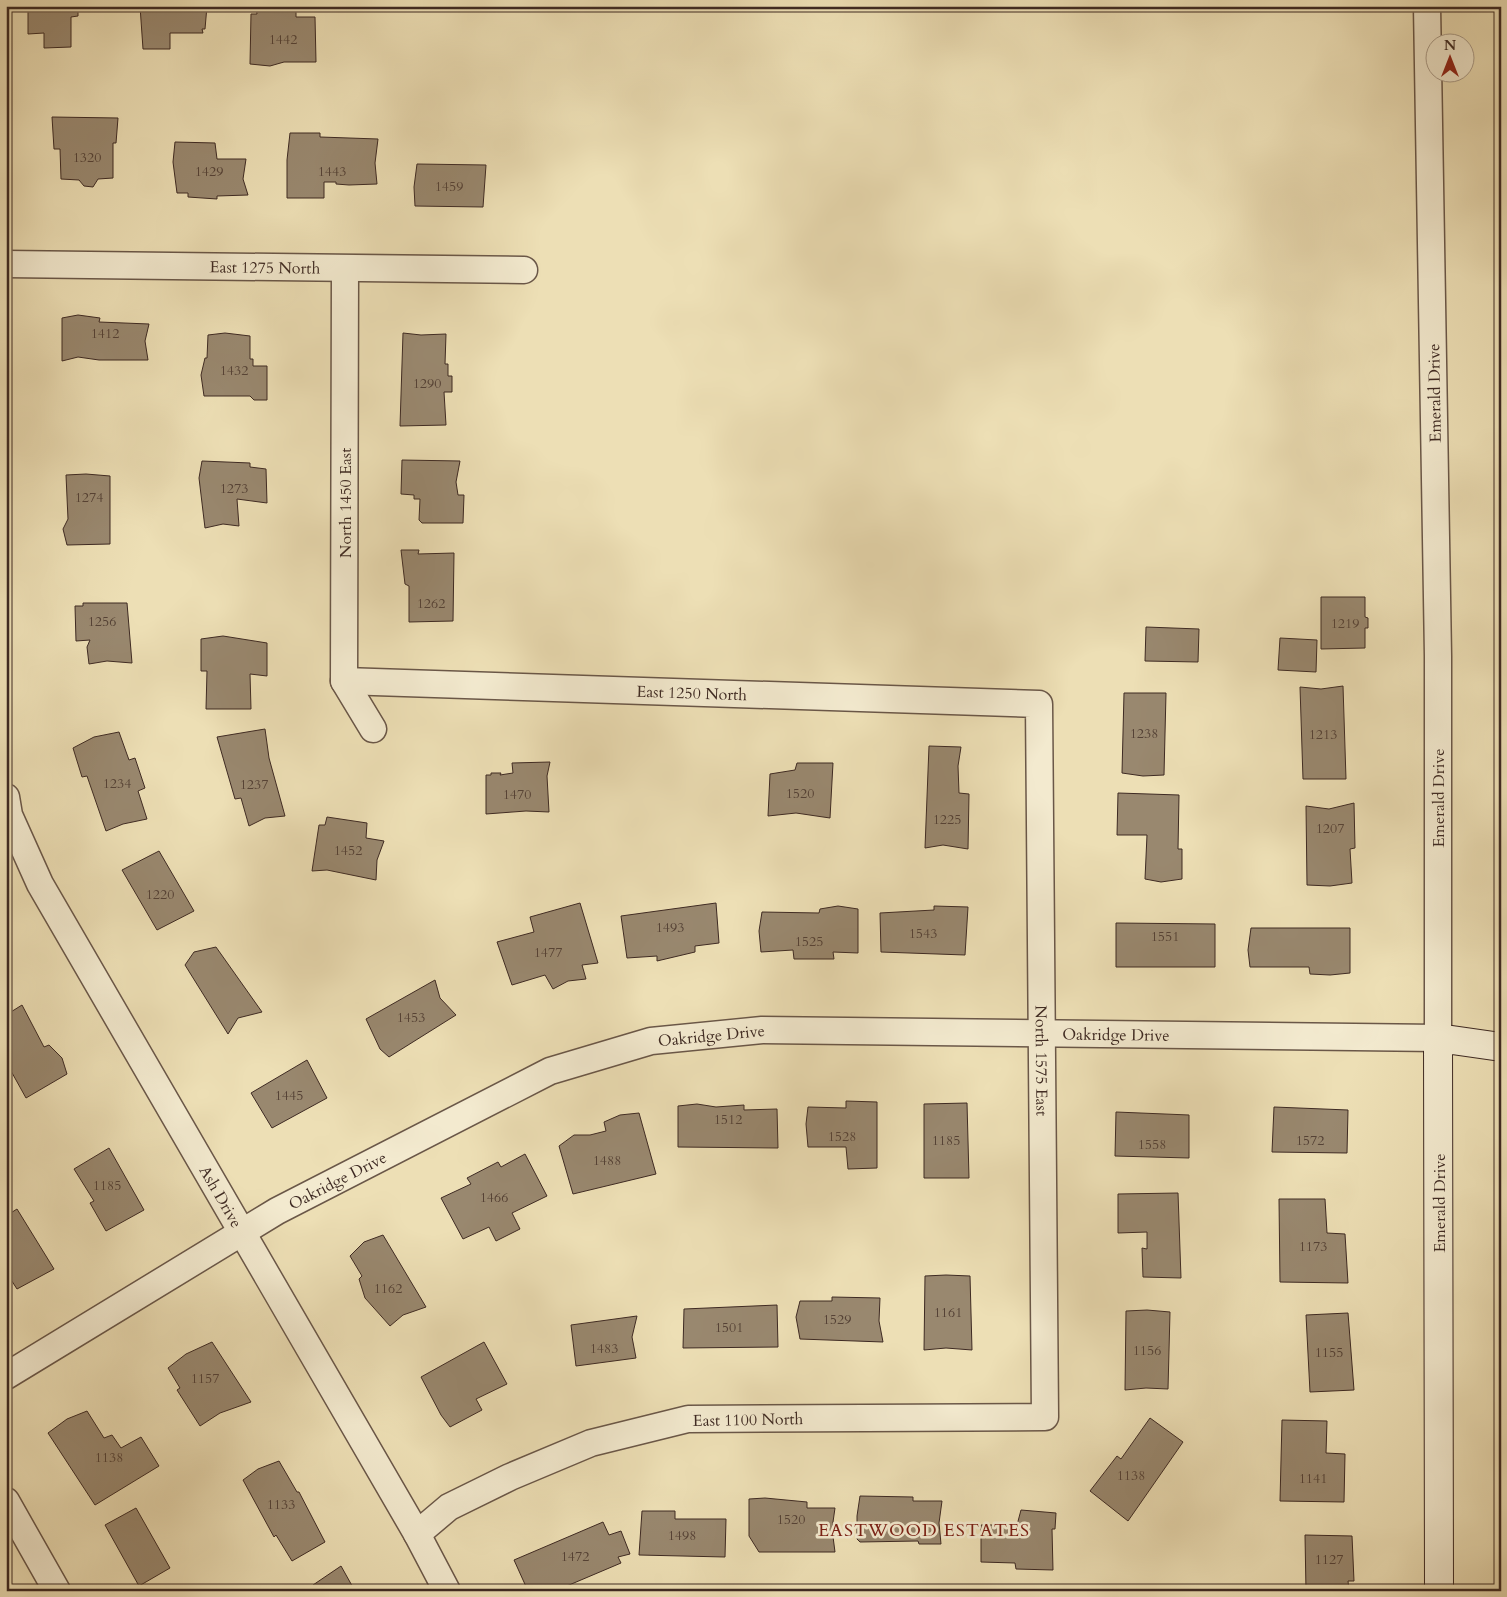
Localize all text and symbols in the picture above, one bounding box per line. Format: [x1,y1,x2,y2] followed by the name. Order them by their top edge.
[269,30,297,49] house number: 1442
[1424,32,1474,82] north arrow
[1444,36,1456,55] text: N
[73,148,101,167] house number: 1320
[195,162,223,181] house number: 1429
[318,162,346,181] house number: 1443
[435,177,463,196] house number: 1459
[210,256,321,280] street label: East 1275 North
[91,324,119,343] house number: 1412
[1423,343,1447,443] street label: Emerald Drive
[220,361,248,380] house number: 1432
[413,374,441,393] house number: 1290
[335,448,357,558] street label: North 1450 East
[220,479,248,498] house number: 1273
[75,488,103,507] house number: 1274
[417,594,445,613] house number: 1262
[88,612,116,631] house number: 1256
[1331,614,1359,633] house number: 1219
[636,681,748,706] street label: East 1250 North
[1130,724,1158,743] house number: 1238
[1309,725,1337,744] house number: 1213
[1428,749,1450,848] street label: Emerald Drive
[103,774,131,793] house number: 1234
[240,775,268,794] house number: 1237
[786,784,814,803] house number: 1520
[503,785,531,804] house number: 1470
[933,810,961,829] house number: 1225
[1316,819,1344,838] house number: 1207
[334,841,362,860] house number: 1452
[146,885,174,904] house number: 1220
[656,918,684,937] house number: 1493
[909,924,937,943] house number: 1543
[1151,927,1179,946] house number: 1551
[795,932,823,951] house number: 1525
[534,943,562,962] house number: 1477
[1030,1005,1052,1116] street label: North 1575 East
[397,1008,425,1027] house number: 1453
[657,1020,766,1052] street label: Oakridge Drive
[1062,1024,1170,1047] street label: Oakridge Drive
[275,1086,303,1105] house number: 1445
[714,1110,742,1129] house number: 1512
[828,1127,856,1146] house number: 1528
[932,1131,960,1150] house number: 1185
[1296,1131,1324,1150] house number: 1572
[1138,1135,1166,1154] house number: 1558
[285,1147,391,1215] street label: Oakridge Drive
[593,1151,621,1170] house number: 1488
[1429,1154,1451,1253] street label: Emerald Drive
[194,1162,247,1232] street label: Ash Drive
[93,1176,121,1195] house number: 1185
[480,1188,508,1207] house number: 1466
[1299,1237,1327,1256] house number: 1173
[374,1279,402,1298] house number: 1162
[934,1303,962,1322] house number: 1161
[823,1310,851,1329] house number: 1529
[715,1318,743,1337] house number: 1501
[590,1339,618,1358] house number: 1483
[1133,1341,1161,1360] house number: 1156
[1315,1343,1343,1362] house number: 1155
[191,1369,219,1388] house number: 1157
[693,1408,804,1432] street label: East 1100 North
[95,1448,123,1467] house number: 1138
[1117,1466,1145,1485] house number: 1138
[1299,1469,1327,1488] house number: 1141
[267,1495,295,1514] house number: 1133
[777,1510,805,1529] house number: 1520
[818,1518,1030,1543] district label: EASTWOOD ESTATES
[668,1526,696,1545] house number: 1498
[561,1547,589,1566] house number: 1472
[1315,1550,1343,1569] house number: 1127

